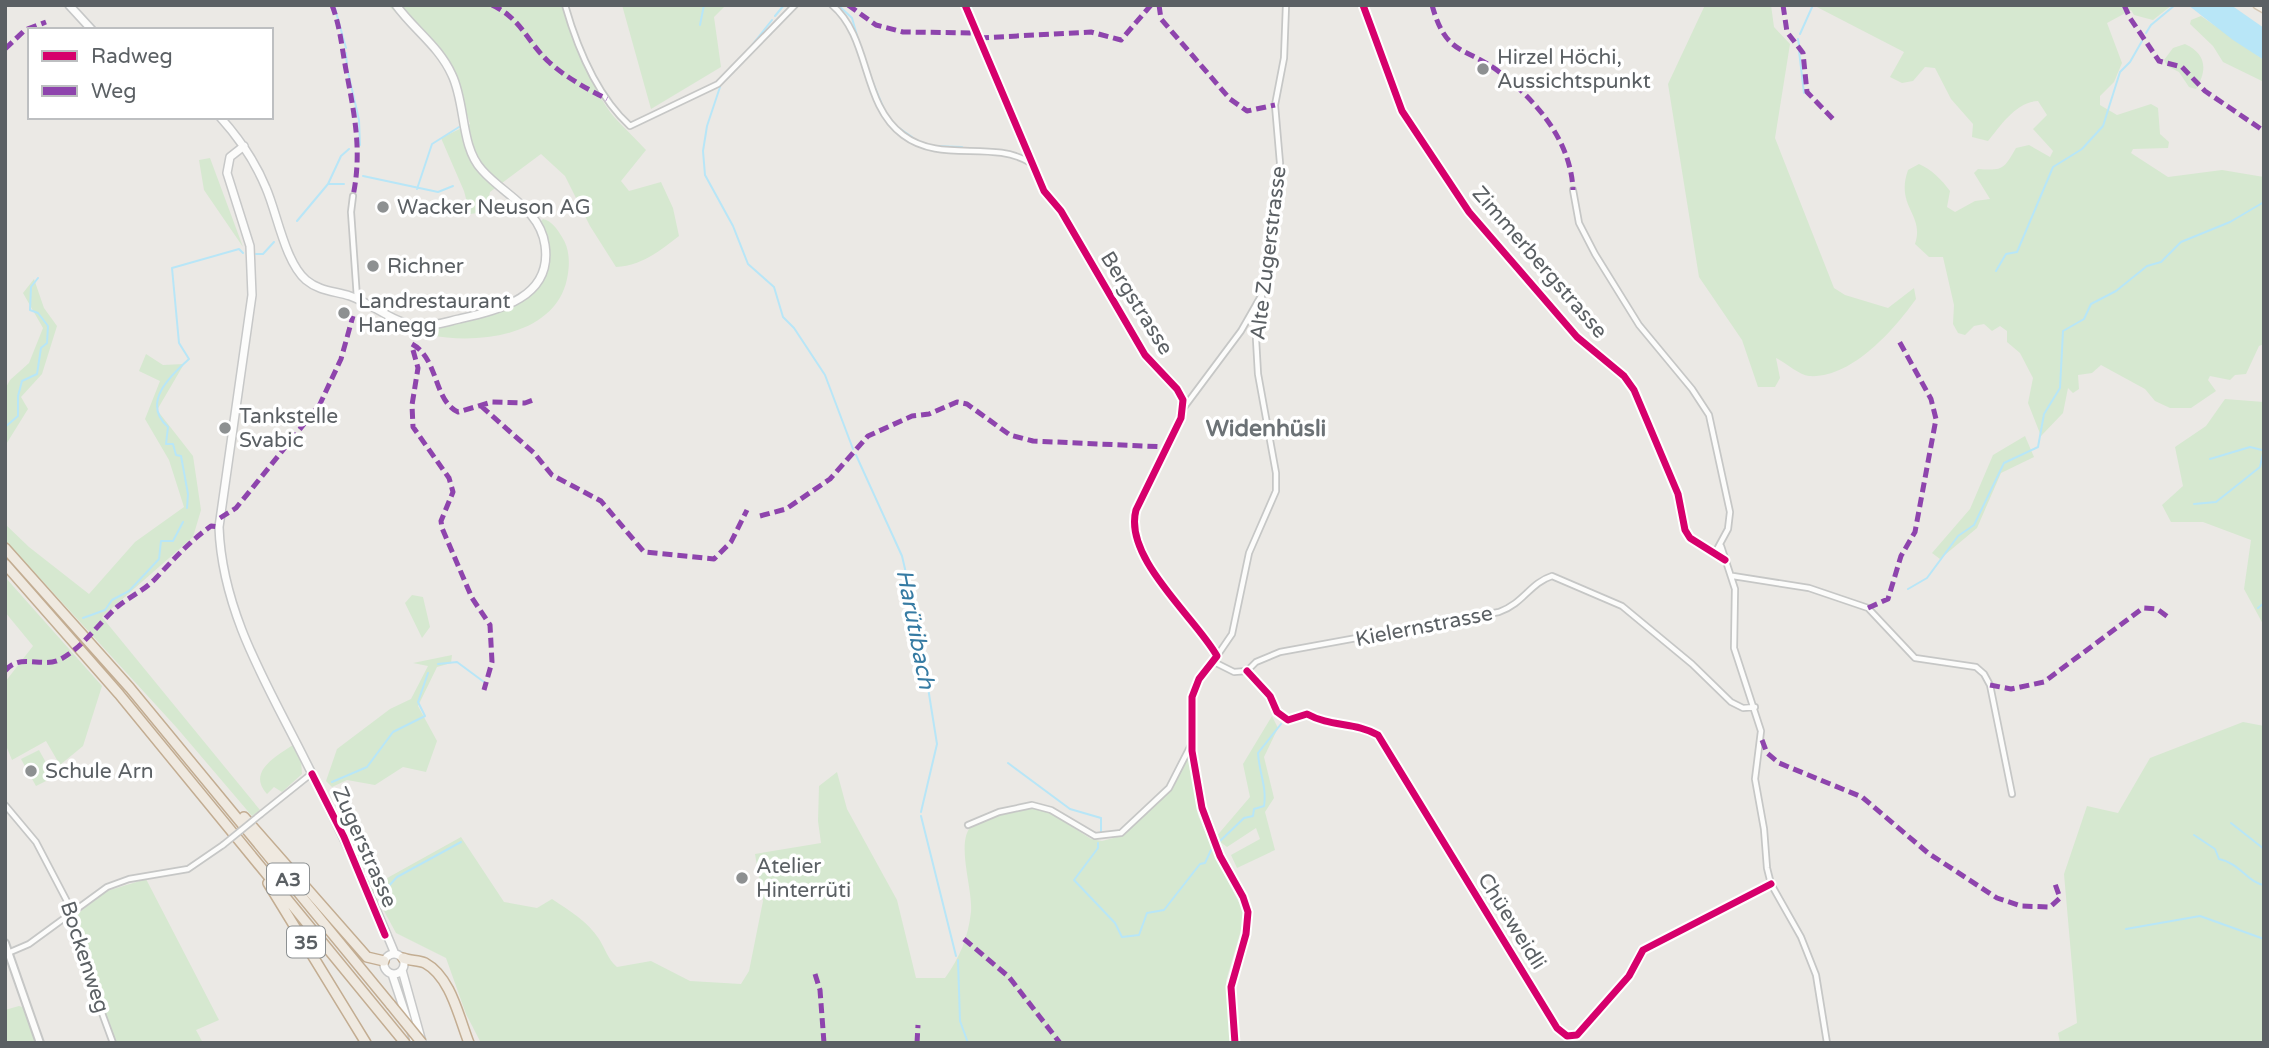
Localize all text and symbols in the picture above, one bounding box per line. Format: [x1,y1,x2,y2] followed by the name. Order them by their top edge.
[28,28,273,119] legend
[91,44,173,69] text: Radweg
[1497,45,1651,94] place label: Hirzel Höchi, Aussichtspunkt
[1475,61,1491,77] marker: Hirzel Höchi, Aussichtspunkt
[91,79,136,104] text: Weg
[1245,164,1292,342] street label: Alte Zugerstrasse
[1467,181,1612,343] street label: Zimmerbergstrasse
[397,195,591,220] place label: Wacker Neuson AG
[375,199,391,215] marker: Wacker Neuson AG
[1095,247,1178,360] street label: Bergstrasse
[387,254,464,279] place label: Richner
[365,258,381,274] marker: Richner
[358,289,510,338] place label: Landrestaurant Hanegg
[336,305,352,321] marker: Landrestaurant Hanegg
[239,404,338,453] place label: Tankstelle Svabic
[1206,415,1326,443] district label: Widenhüsli
[217,420,233,436] marker: Tankstelle Svabic
[890,567,941,692] water label: Harütibach
[1353,601,1495,652] street label: Kielernstrasse
[45,759,154,784] place label: Schule Arn
[23,763,39,779] marker: Schule Arn
[327,783,402,911] street label: Zugerstrasse
[756,854,851,903] place label: Atelier Hinterrüti
[267,864,309,894] road number: A3
[1472,868,1551,974] street label: Chüeweidli
[734,870,750,886] marker: Atelier Hinterrüti
[55,898,114,1016] street label: Bockenweg
[287,926,325,958] road number: 35

